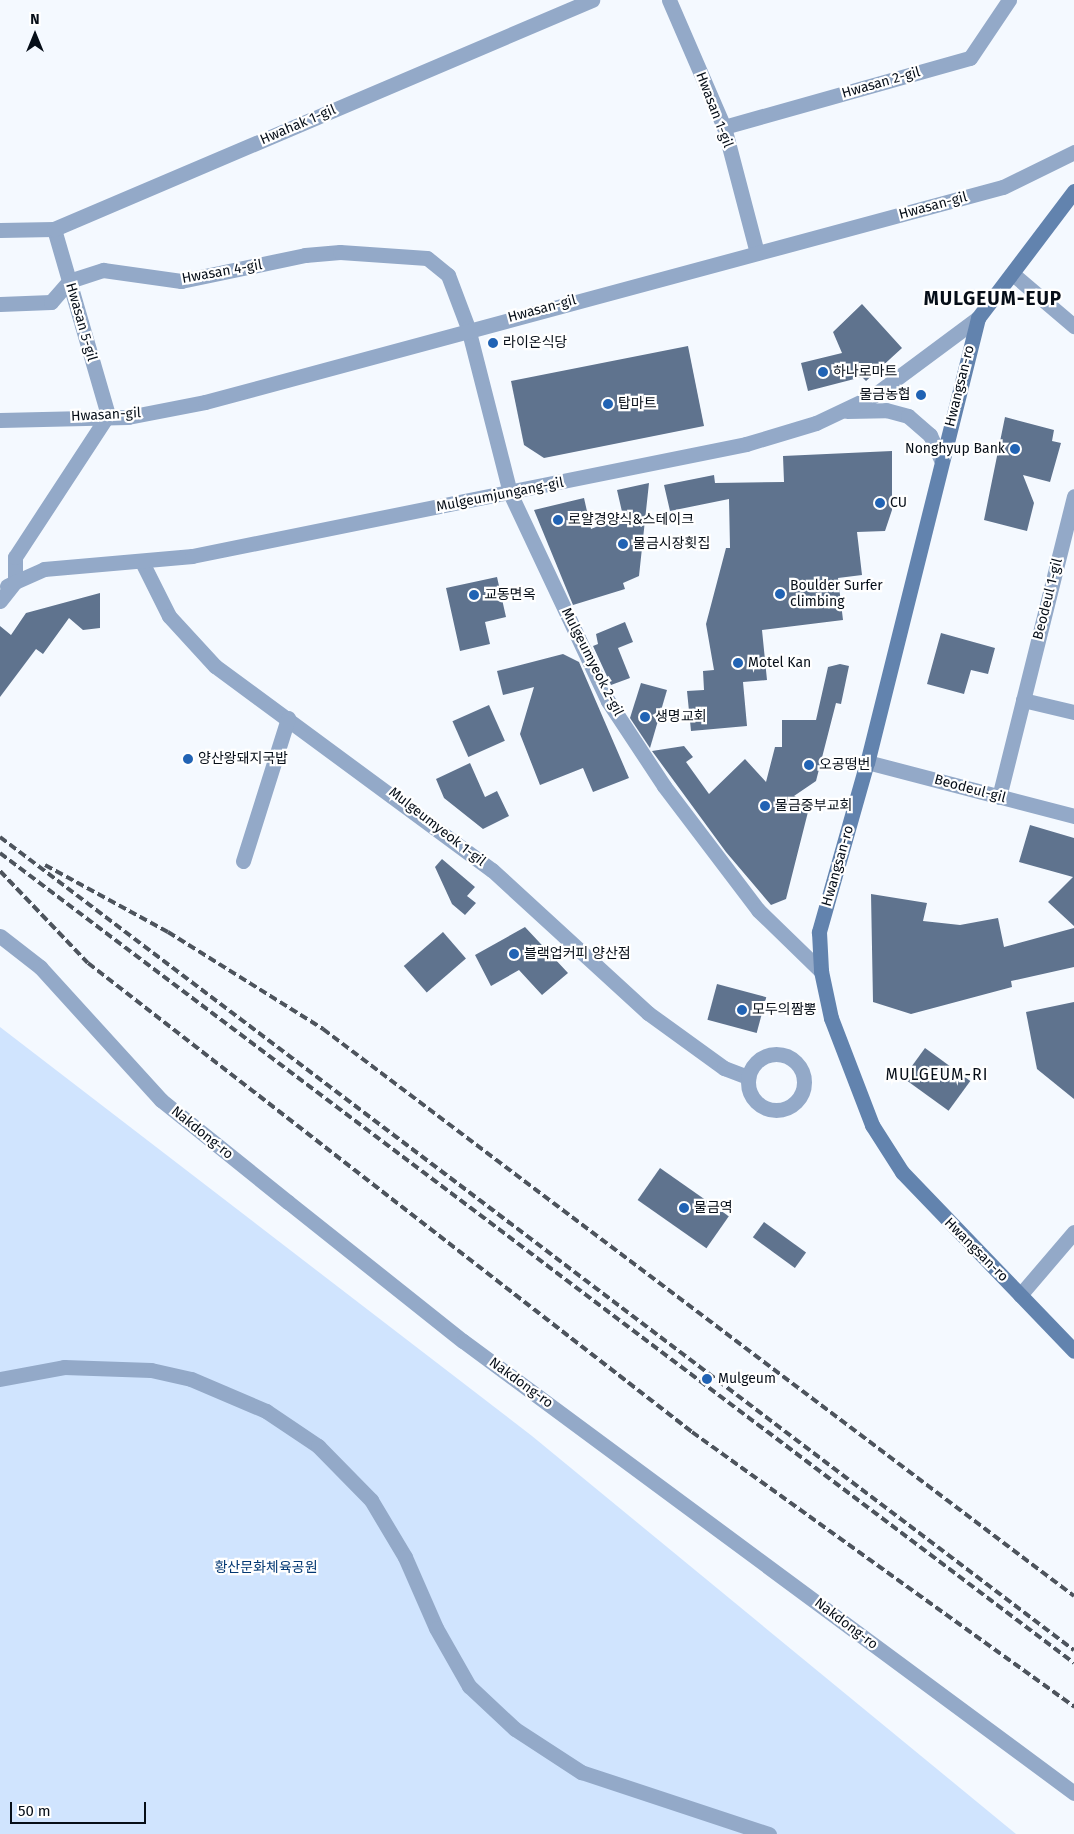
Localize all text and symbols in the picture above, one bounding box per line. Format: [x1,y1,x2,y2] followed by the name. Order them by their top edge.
[10,10,60,60] north arrow
[30,11,40,28] text: N
[840,64,922,102] street label: Hwasan 2-gil
[692,70,736,150] street label: Hwasan 1-gil
[258,101,338,149] street label: Hwahak 1-gil
[897,189,969,223] street label: Hwasan-gil
[181,257,263,287] street label: Hwasan 4-gil
[62,281,100,363] street label: Hwasan 5-gil
[922,288,1064,310] district label: MULGEUM-EUP
[506,292,578,326] street label: Hwasan-gil
[503,335,567,351] place label: 라이온식당
[487,337,499,349] marker: 라이온식당
[942,344,978,428] street label: Hwangsan-ro
[833,364,897,380] place label: 하나로마트
[817,366,829,378] marker: 하나로마트
[859,387,911,403] place label: 물금농협
[915,389,927,401] marker: 물금농협
[618,396,657,412] place label: 탑마트
[602,398,614,410] marker: 탑마트
[71,405,141,425] street label: Hwasan-gil
[905,441,1005,457] place label: Nonghyup Bank
[1009,443,1021,455] marker: Nonghyup Bank
[435,474,565,516] street label: Mulgeumjungang-gil
[890,495,907,511] place label: CU
[874,497,886,509] marker: CU
[568,512,694,528] place label: 로얄경양식&스테이크
[552,514,564,526] marker: 로얄경양식&스테이크
[633,536,710,552] place label: 물금시장횟집
[617,538,629,550] marker: 물금시장횟집
[1030,557,1066,641] street label: Beodeul 1-gil
[790,578,883,610] place label: Boulder Surfer climbing
[484,587,536,603] place label: 교동면옥
[774,588,786,600] marker: Boulder Surfer climbing
[468,589,480,601] marker: 교동면옥
[557,605,627,719] street label: Mulgeumyeok 2-gil
[748,655,811,671] place label: Motel Kan
[732,657,744,669] marker: Motel Kan
[655,709,707,725] place label: 생명교회
[639,711,651,723] marker: 생명교회
[198,751,288,767] place label: 양산왕돼지국밥
[182,753,194,765] marker: 양산왕돼지국밥
[819,757,871,773] place label: 오공떵번
[803,759,815,771] marker: 오공떵번
[932,771,1008,807] street label: Beodeul-gil
[385,784,489,870] street label: Mulgeumyeok 1-gil
[775,798,852,814] place label: 물금중부교회
[759,800,771,812] marker: 물금중부교회
[818,824,858,908] street label: Hwangsan-ro
[524,946,631,962] place label: 블랙업커피 양산점
[508,948,520,960] marker: 블랙업커피 양산점
[752,1002,816,1018] place label: 모두의짬뽕
[736,1004,748,1016] marker: 모두의짬뽕
[884,1065,990,1085] district label: MULGEUM-RI
[168,1103,236,1163] street label: Nakdong-ro
[694,1200,733,1216] place label: 물금역
[678,1202,690,1214] marker: 물금역
[941,1215,1011,1285] street label: Hwangsan-ro
[486,1354,556,1412] street label: Nakdong-ro
[718,1371,776,1387] place label: Mulgeum
[700,1372,714,1386] marker: Mulgeum
[214,1560,318,1576] park label: 황산문화체육공원
[811,1595,881,1653] street label: Nakdong-ro
[12,1792,149,1824] scale bar
[18,1802,51,1820] text: 50 m

